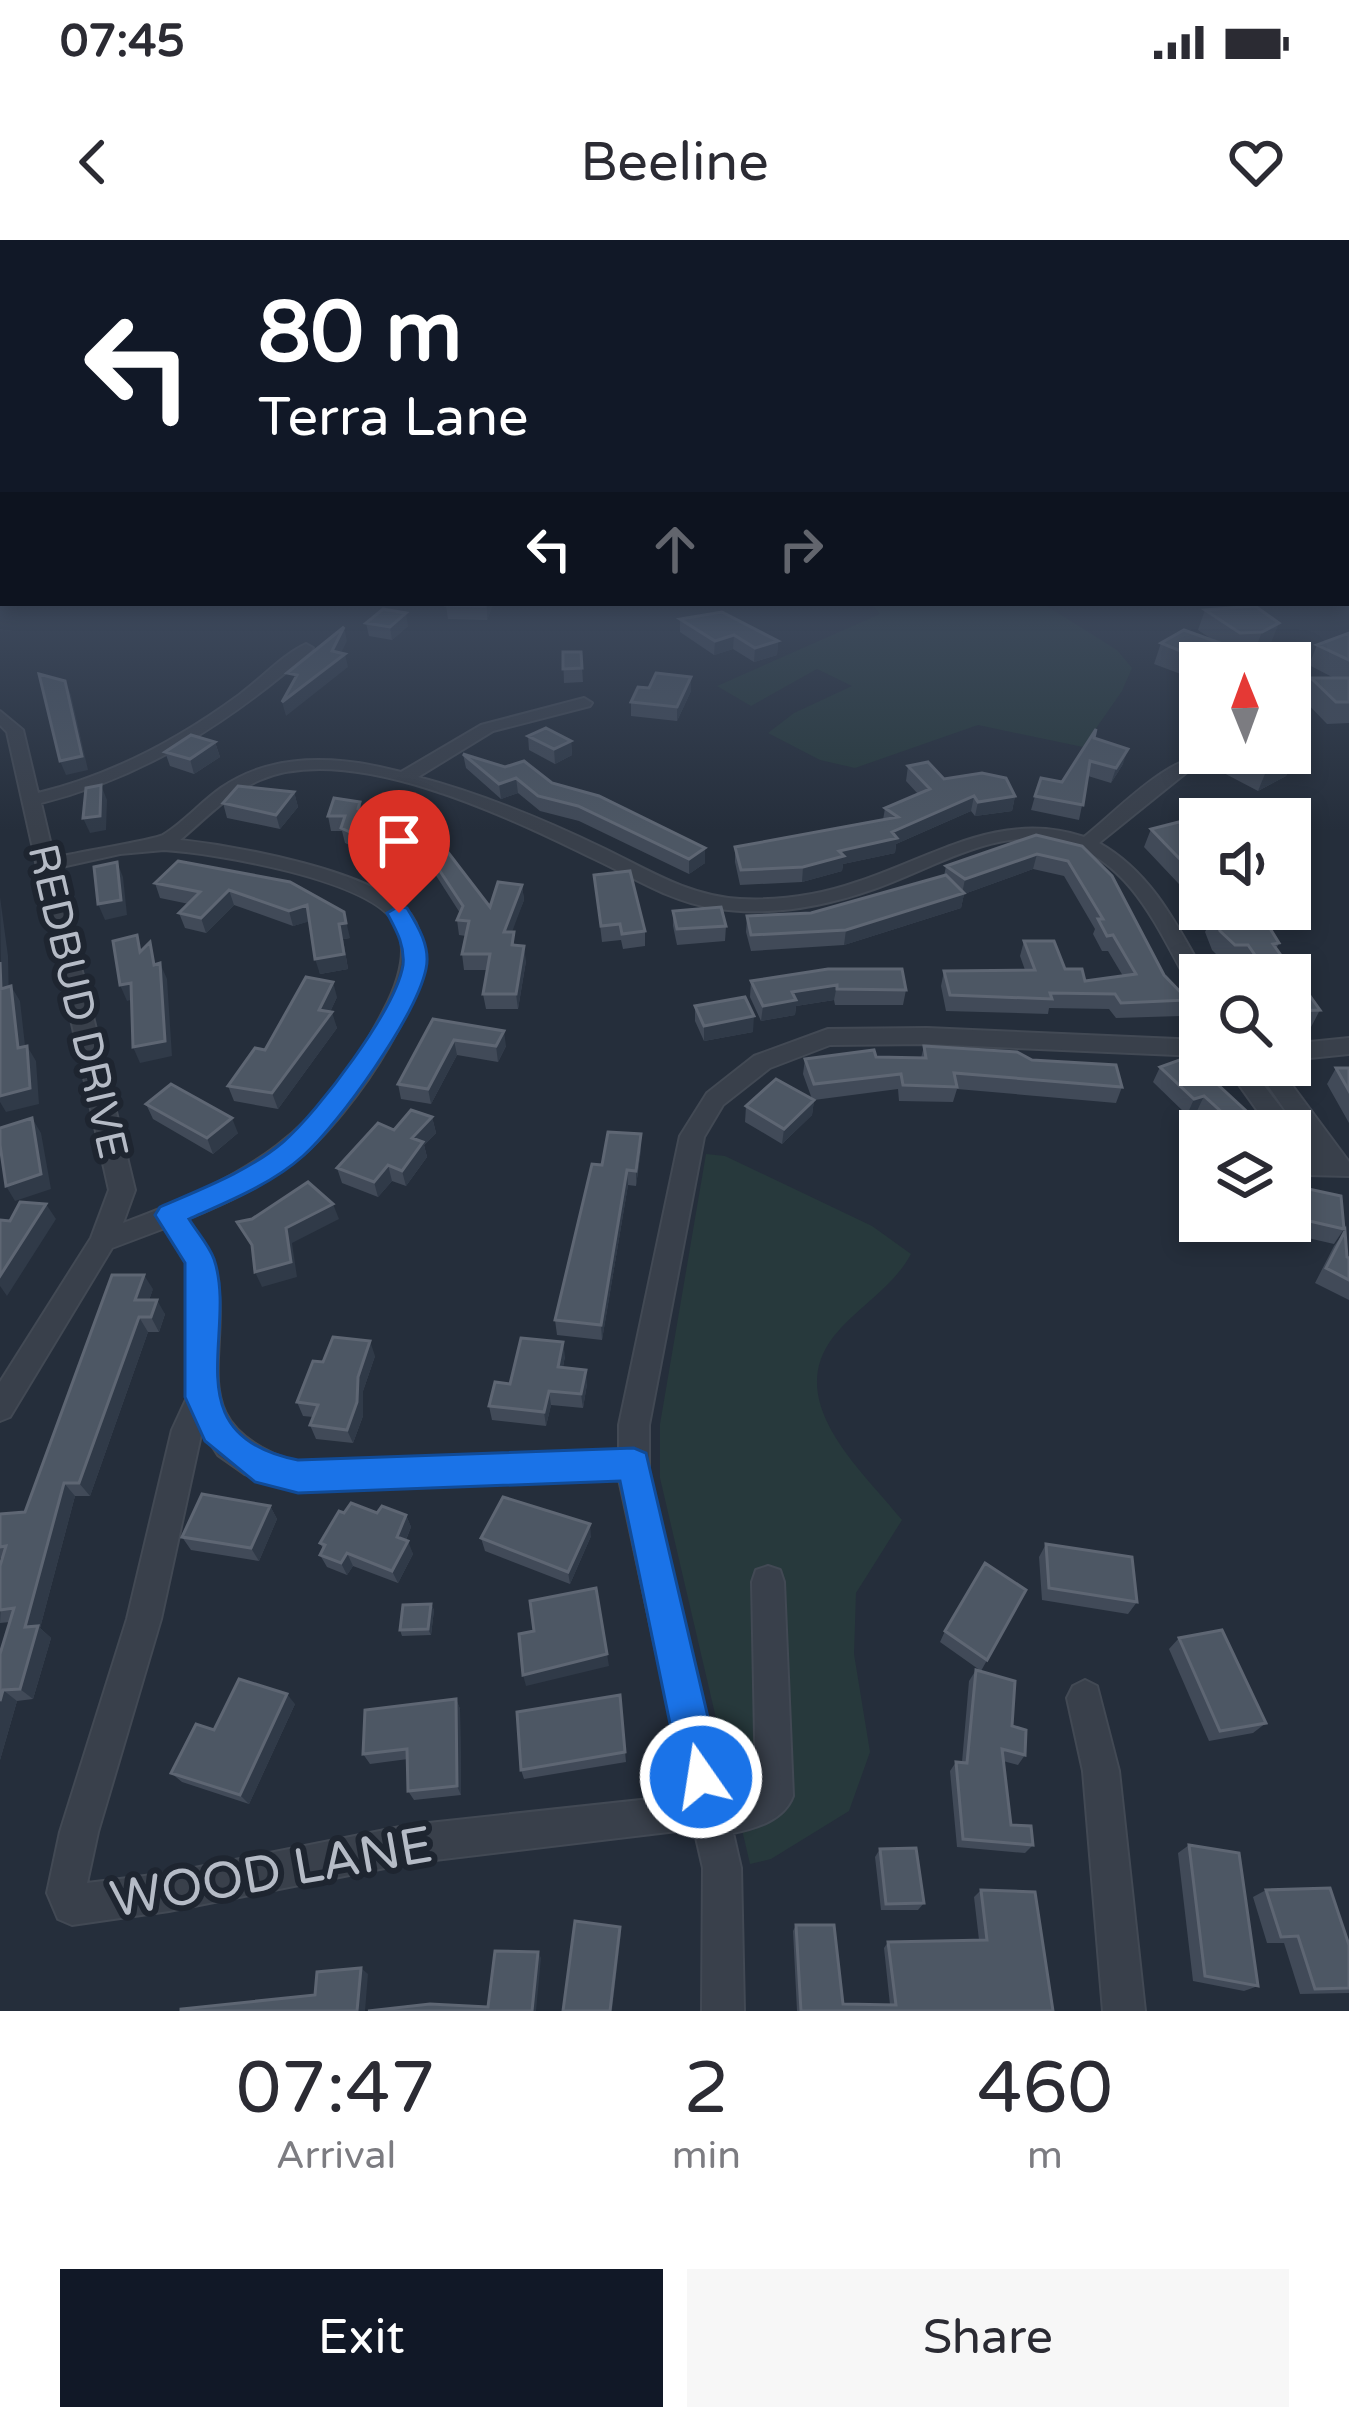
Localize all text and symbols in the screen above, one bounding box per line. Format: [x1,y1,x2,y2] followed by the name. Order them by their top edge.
[60,15,185,69] text: 07:45
[60,129,126,195] icon: back
[1223,129,1289,195] icon: heart
[580,130,769,195] text: Beeline
[258,283,462,384] text: 80 m
[60,288,216,444] icon: left
[258,385,529,450] text: Terra Lane
[516,516,582,582] icon: left
[642,516,708,582] icon: ahead
[768,516,834,582] icon: right
[1179,642,1311,774] north arrow
[1179,642,1311,1242] map controls
[348,790,450,913] pin
[1179,798,1311,930] button: sound
[366,808,432,874] icon: arrive
[17,839,138,1163] street label: REDBUD DRIVE
[1179,954,1311,1086] button: search
[1179,1110,1311,1242] button: layers
[638,1714,764,1840] position arrow
[106,1814,437,1932] street label: WOOD LANE
[236,2046,436,2133] text: 07:47
[684,2046,729,2133] text: 2
[977,2046,1113,2133] text: 460
[276,2132,396,2179] text: Arrival
[672,2132,741,2179] text: min
[1027,2132,1063,2179] text: m
[60,2269,663,2407] button: Exit
[687,2269,1289,2407] button: Share

